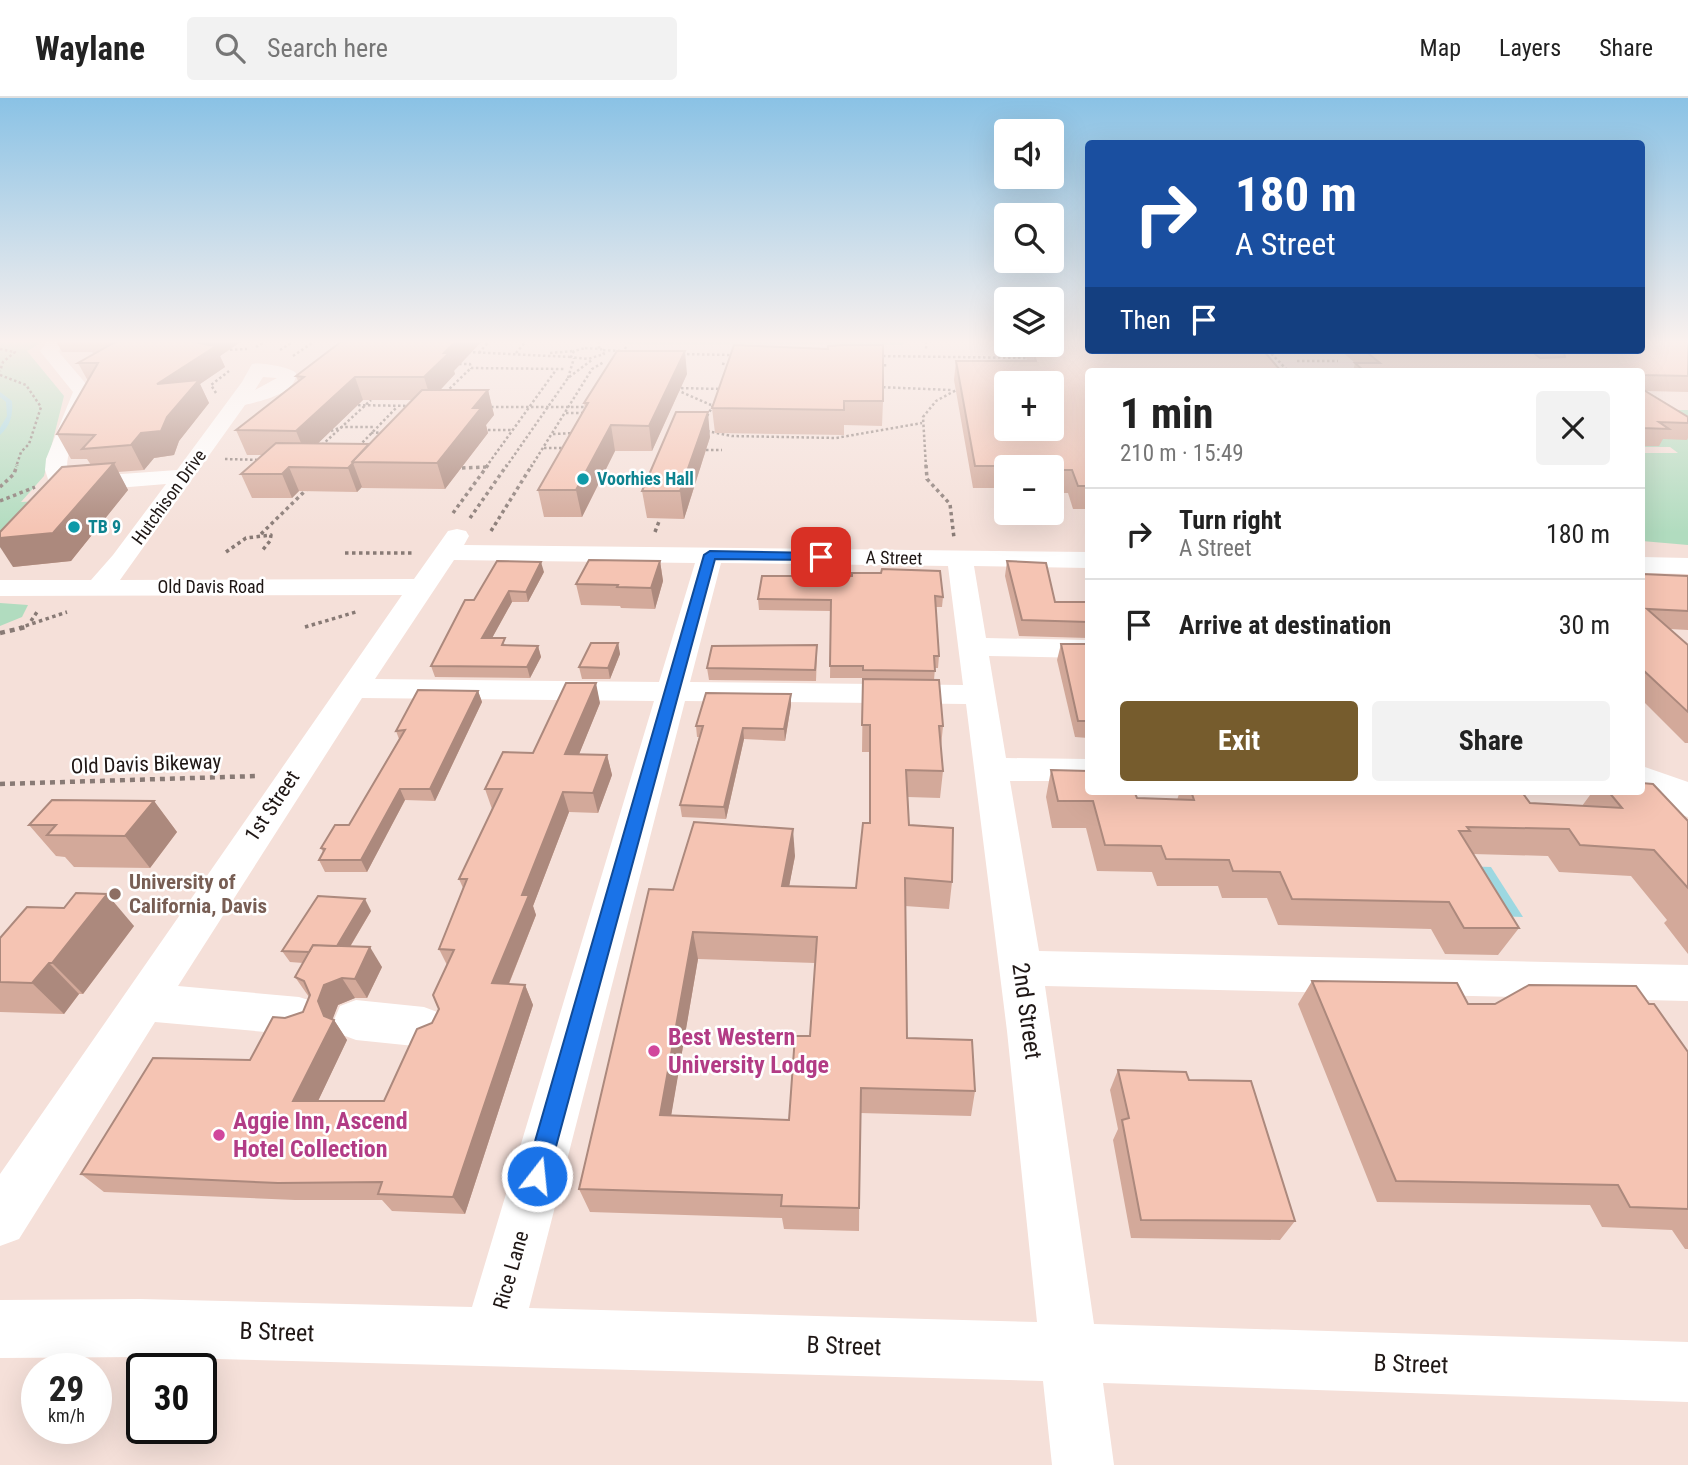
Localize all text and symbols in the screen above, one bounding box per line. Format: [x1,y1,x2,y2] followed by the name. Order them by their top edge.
[187,17,677,80] search box
[35,29,145,68] text: Waylane
[211,29,249,67] icon: search
[267,33,388,63] text: Search here
[1420,34,1461,62] text: Map
[1499,34,1561,62] text: Layers
[1599,34,1653,62] text: Share
[994,119,1064,525] map controls
[994,119,1064,189] button: sound
[1235,166,1357,223] text: 180 m
[1120,168,1211,259] icon: right
[994,203,1064,273] button: search
[1235,225,1336,263] text: A Street
[994,287,1064,357] button: layers
[1185,301,1223,339] icon: arrive
[1120,305,1171,335] text: Then
[994,371,1064,441] button: +
[1120,389,1213,438] text: 1 min
[1536,391,1610,465] button: close
[1120,440,1244,467] text: 210 m · 15:49
[127,445,210,548] street label: Hutchison Drive
[994,455,1064,525] button: −
[597,468,694,489] place label: Voorhies Hall
[575,471,591,487] marker: Voorhies Hall
[1179,505,1281,535] text: Turn right
[1120,515,1158,553] icon: right
[88,516,121,537] place label: TB 9
[66,519,82,535] marker: TB 9
[1546,519,1610,549] text: 180 m
[791,527,851,587] pin
[1179,535,1251,562] text: A Street
[802,538,840,576] icon: arrive
[865,547,923,568] street label: A Street
[157,576,265,597] street label: Old Davis Road
[1120,606,1158,644] icon: arrive
[1179,610,1391,640] text: Arrive at destination
[1559,610,1610,640] text: 30 m
[1120,701,1358,781] button: Exit
[1372,701,1610,781] button: Share
[70,749,222,779] street label: Old Davis Bikeway
[240,766,304,846] street label: 1st Street
[129,870,267,918] place label: University of California, Davis
[107,886,123,902] marker: University of California, Davis
[1006,961,1048,1061] street label: 2nd Street
[668,1023,829,1079] place label: Best Western University Lodge
[646,1043,662,1059] marker: Best Western University Lodge
[233,1107,408,1163] place label: Aggie Inn, Ascend Hotel Collection
[211,1127,227,1143] marker: Aggie Inn, Ascend Hotel Collection
[500,1139,574,1213] position arrow
[488,1228,534,1312] street label: Rice Lane
[239,1317,315,1347] street label: B Street
[806,1331,882,1361] street label: B Street
[1373,1349,1449,1379] street label: B Street
[126,1353,217,1444] speed limit sign: 30
[49,1369,84,1410] text: 29
[48,1405,85,1426] text: km/h

